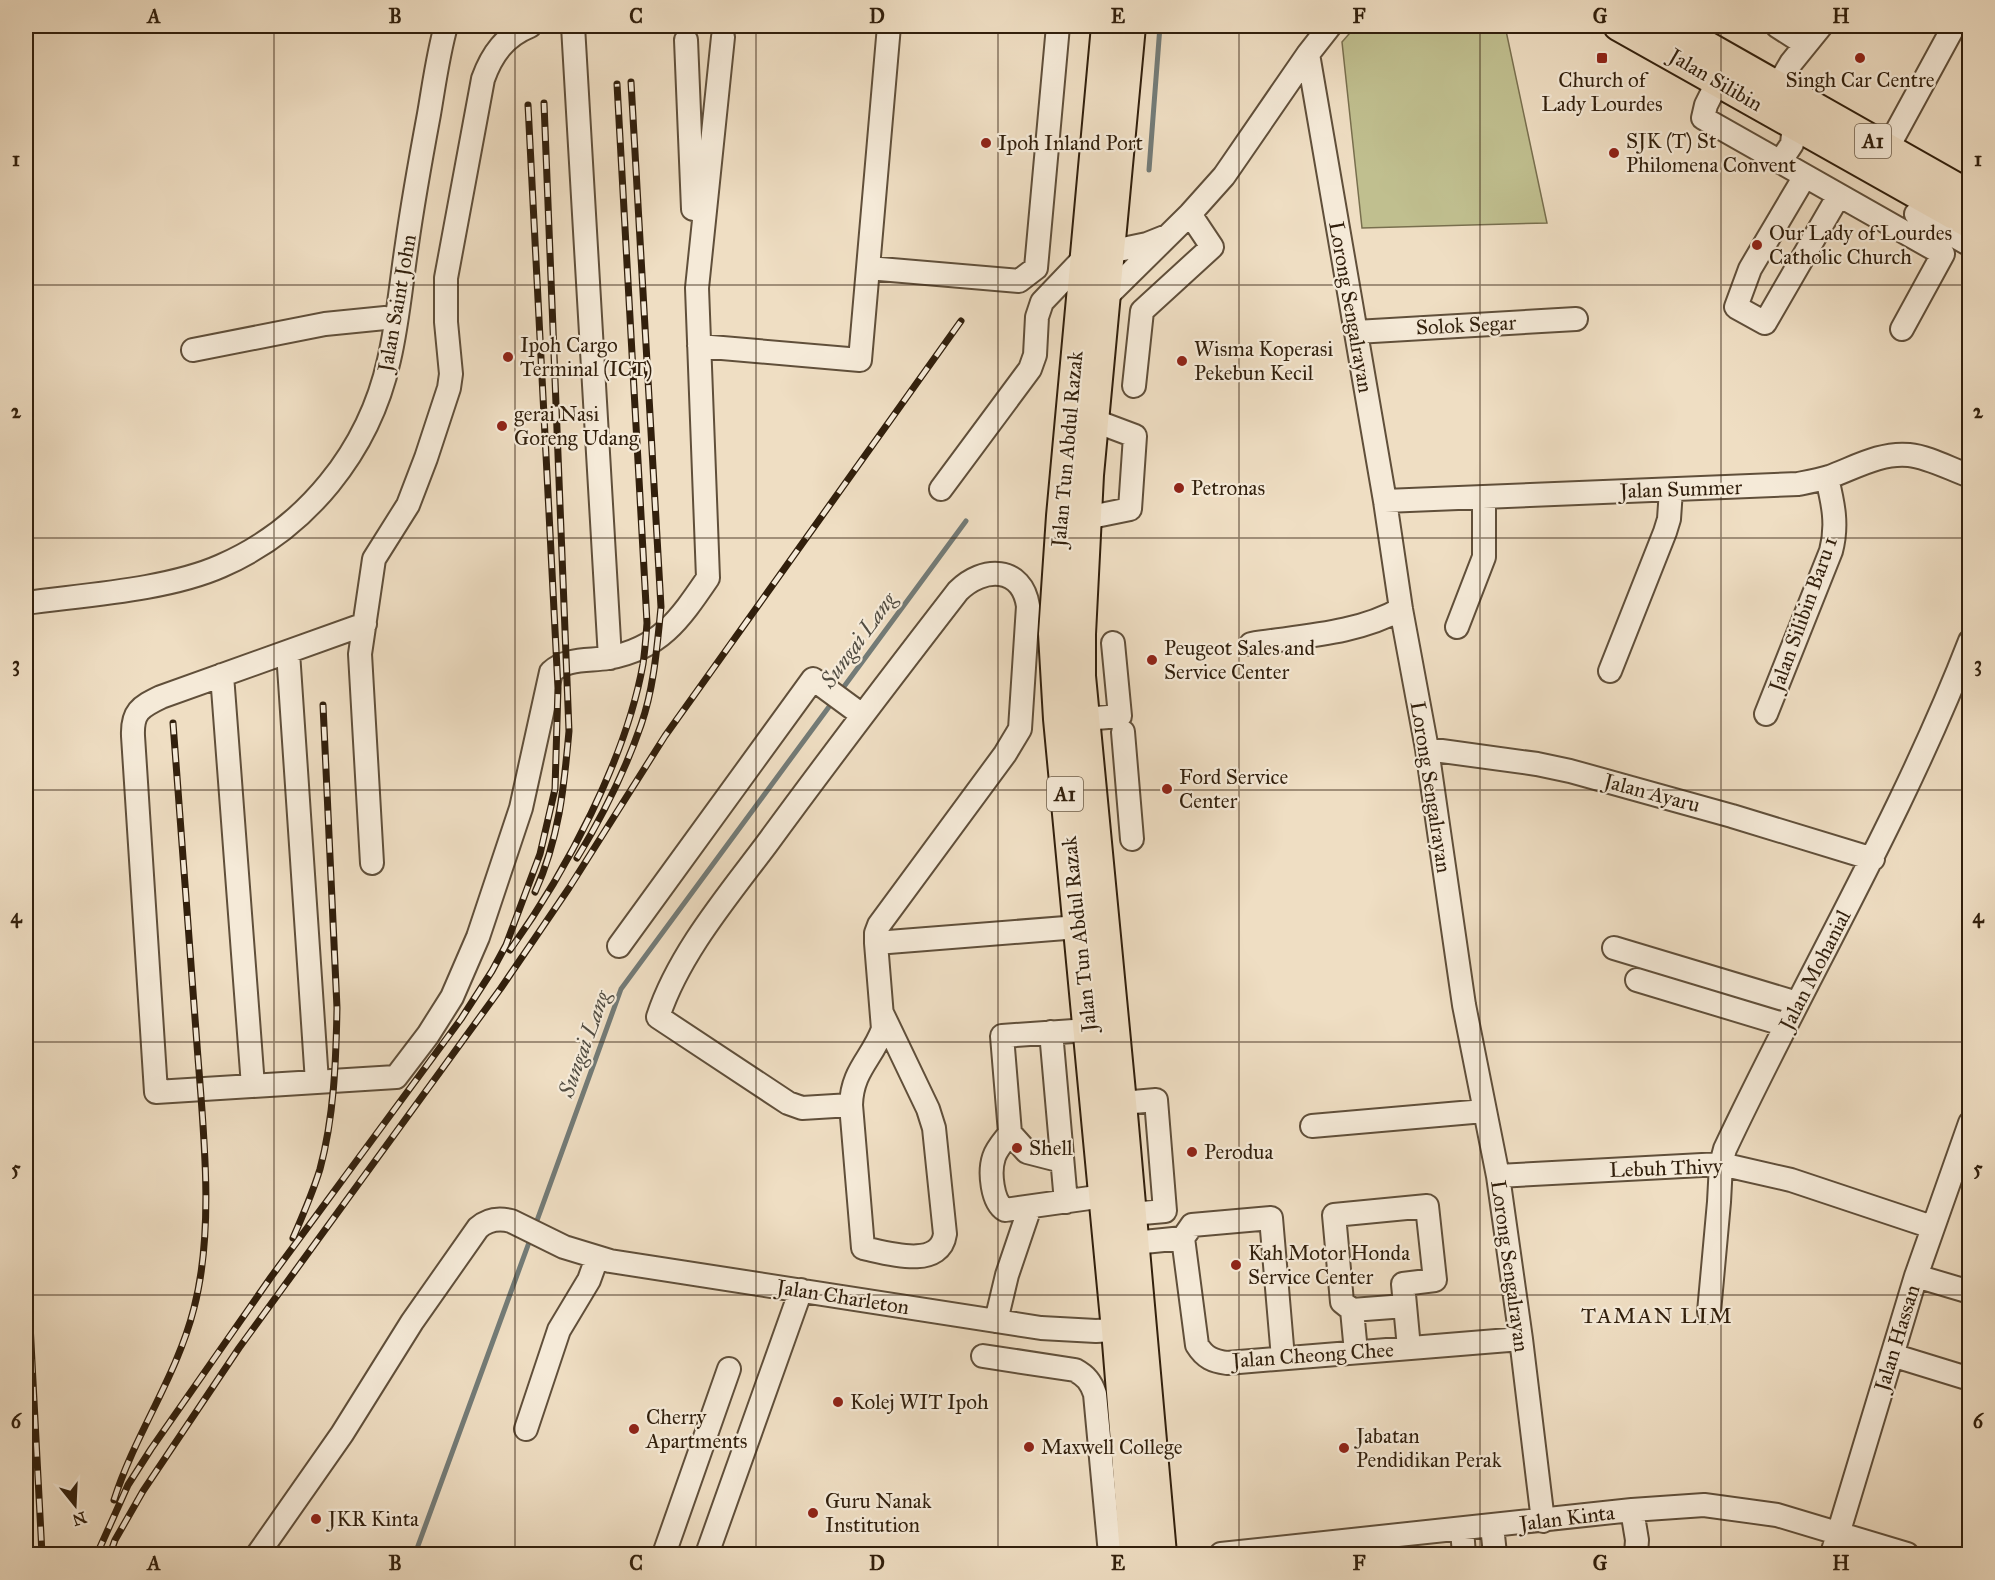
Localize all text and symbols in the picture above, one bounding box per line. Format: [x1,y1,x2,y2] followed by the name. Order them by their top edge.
[145,4,161,28] text: A
[388,4,402,28] text: B
[629,4,643,28] text: C
[869,4,885,28] text: D
[1111,4,1126,28] text: E
[1352,4,1366,28] text: F
[1593,4,1608,28] text: G
[1832,4,1850,28] text: H
[1663,42,1767,117] street label: Jalan Silibin
[1595,51,1609,65] marker: Church of Lady Lourdes
[1853,51,1867,65] marker: Singh Car Centre
[1541,67,1663,117] place label: Church of Lady Lourdes
[1785,67,1935,93] place label: Singh Car Centre
[1855,124,1891,158] road number: A1
[1626,128,1797,178] place label: SJK (T) St Philomena Convent
[998,130,1143,156] place label: Ipoh Inland Port
[979,136,993,150] marker: Ipoh Inland Port
[1607,146,1621,160] marker: SJK (T) St Philomena Convent
[12,147,20,171] text: 1
[1974,147,1982,171] text: 1
[1323,219,1379,395] street label: Lorong Sengalrayan
[1769,220,1952,270] place label: Our Lady of Lourdes Catholic Church
[372,232,422,376] street label: Jalan Saint John
[1750,238,1764,252] marker: Our Lady of Lourdes Catholic Church
[1415,309,1517,341] street label: Solok Segar
[520,332,653,382] place label: Ipoh Cargo Terminal (ICT)
[1194,336,1333,386] place label: Wisma Koperasi Pekebun Kecil
[501,350,515,364] marker: Ipoh Cargo Terminal (ICT)
[1045,350,1089,550] street label: Jalan Tun Abdul Razak
[1175,354,1189,368] marker: Wisma Koperasi Pekebun Kecil
[11,399,22,423] text: 2
[1973,399,1984,423] text: 2
[514,401,639,451] place label: gerai Nasi Goreng Udang
[495,419,509,433] marker: gerai Nasi Goreng Udang
[1617,474,1743,504] street label: Jalan Summer
[1191,475,1265,501] place label: Petronas
[1172,481,1186,495] marker: Petronas
[1762,533,1843,697] street label: Jalan Silibin Baru 1
[814,586,903,694] water label: Sungai Lang
[1164,635,1315,685] place label: Peugeot Sales and Service Center
[12,652,20,677] text: 3
[1974,652,1982,677] text: 3
[1145,653,1159,667] marker: Peugeot Sales and Service Center
[1405,699,1457,875] street label: Lorong Sengalrayan
[1179,764,1288,814] place label: Ford Service Center
[1599,767,1703,818] street label: Jalan Ayaru
[1047,777,1083,811] road number: A1
[1160,782,1174,796] marker: Ford Service Center
[1056,835,1102,1035] street label: Jalan Tun Abdul Razak
[10,904,22,929] text: 4
[1972,904,1984,929] text: 4
[1773,905,1857,1036] street label: Jalan Mohanial
[552,986,616,1102] water label: Sungai Lang
[1029,1135,1073,1161] place label: Shell
[1204,1139,1273,1165] place label: Perodua
[1010,1141,1024,1155] marker: Shell
[1185,1145,1199,1159] marker: Perodua
[1609,1153,1724,1183] street label: Lebuh Thivy
[11,1156,21,1180] text: 5
[1973,1156,1983,1180] text: 5
[1485,1178,1535,1354] street label: Lorong Sengalrayan
[1248,1240,1410,1290] place label: Kah Motor Honda Service Center
[1229,1258,1243,1272] marker: Kah Motor Honda Service Center
[773,1273,911,1320] street label: Jalan Charleton
[1868,1282,1925,1396] street label: Jalan Hassan
[1581,1302,1733,1329] district label: TAMAN LIM
[1229,1336,1395,1374] street label: Jalan Cheong Chee
[850,1389,989,1415] place label: Kolej WIT Ipoh
[831,1395,845,1409] marker: Kolej WIT Ipoh
[645,1404,748,1454] place label: Cherry Apartments
[11,1409,23,1433] text: 6
[1973,1409,1985,1433] text: 6
[627,1422,641,1436] marker: Cherry Apartments
[1354,1423,1502,1473] place label: Jabatan Pendidikan Perak
[1041,1434,1183,1460] place label: Maxwell College
[1022,1440,1036,1454] marker: Maxwell College
[1337,1441,1351,1455] marker: Jabatan Pendidikan Perak
[45,1475,105,1535] north arrow
[825,1488,932,1538] place label: Guru Nanak Institution
[1516,1499,1616,1537] street label: Jalan Kinta
[326,1506,419,1532] place label: JKR Kinta
[806,1506,820,1520] marker: Guru Nanak Institution
[70,1508,89,1530] text: N
[309,1512,323,1526] marker: JKR Kinta
[145,1551,161,1575] text: A
[388,1551,402,1575] text: B
[629,1551,643,1575] text: C
[869,1551,885,1575] text: D
[1111,1551,1126,1575] text: E
[1352,1551,1366,1575] text: F
[1593,1551,1608,1575] text: G
[1832,1551,1850,1575] text: H

